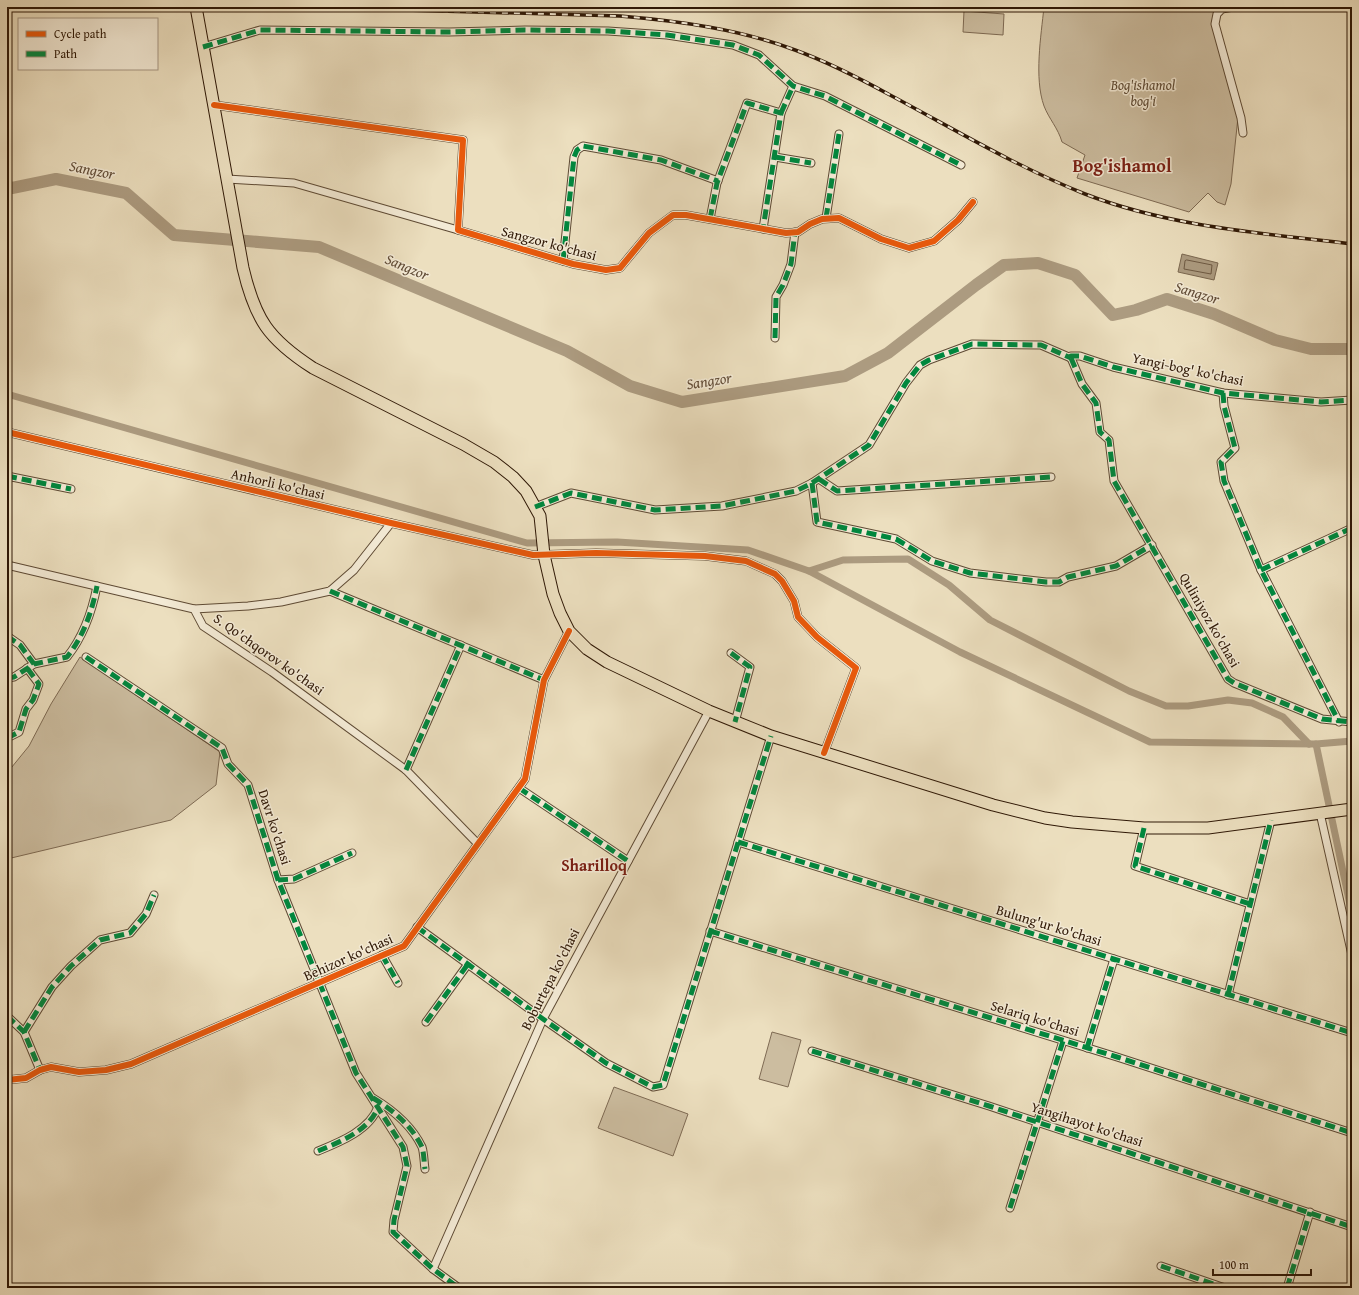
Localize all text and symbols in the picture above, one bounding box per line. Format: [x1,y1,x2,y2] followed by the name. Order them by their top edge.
[18,18,158,70] legend
[54,25,107,42] text: Cycle path
[54,45,77,62] text: Path
[1110,75,1176,111] park label: Bog'ishamol bog'i
[1073,152,1172,179] district label: Bog'ishamol
[68,155,117,184] water label: Sangzor
[499,221,599,265] street label: Sangzor ko'chasi
[382,248,433,285] water label: Sangzor
[1172,276,1222,309] water label: Sangzor
[1130,347,1246,391] street label: Yangi-bog' ko'chasi
[685,366,734,394] water label: Sangzor
[229,464,327,505] street label: Anhorli ko'chasi
[1175,569,1245,671] street label: Quliniyoz ko'chasi
[210,608,328,700] street label: S. Qo'chqorov ko'chasi
[253,787,297,867] street label: Davr ko'chasi
[561,853,627,877] district label: Sharilloq
[994,899,1104,951] street label: Bulung'ur ko'chasi
[516,925,584,1033] street label: Boburtepa ko'chasi
[300,928,396,986] street label: Behizor ko'chasi
[988,995,1082,1041] street label: Selariq ko'chasi
[1028,1096,1146,1152] street label: Yangihayot ko'chasi
[1213,1251,1311,1277] scale bar
[1219,1256,1249,1273] text: 100 m

